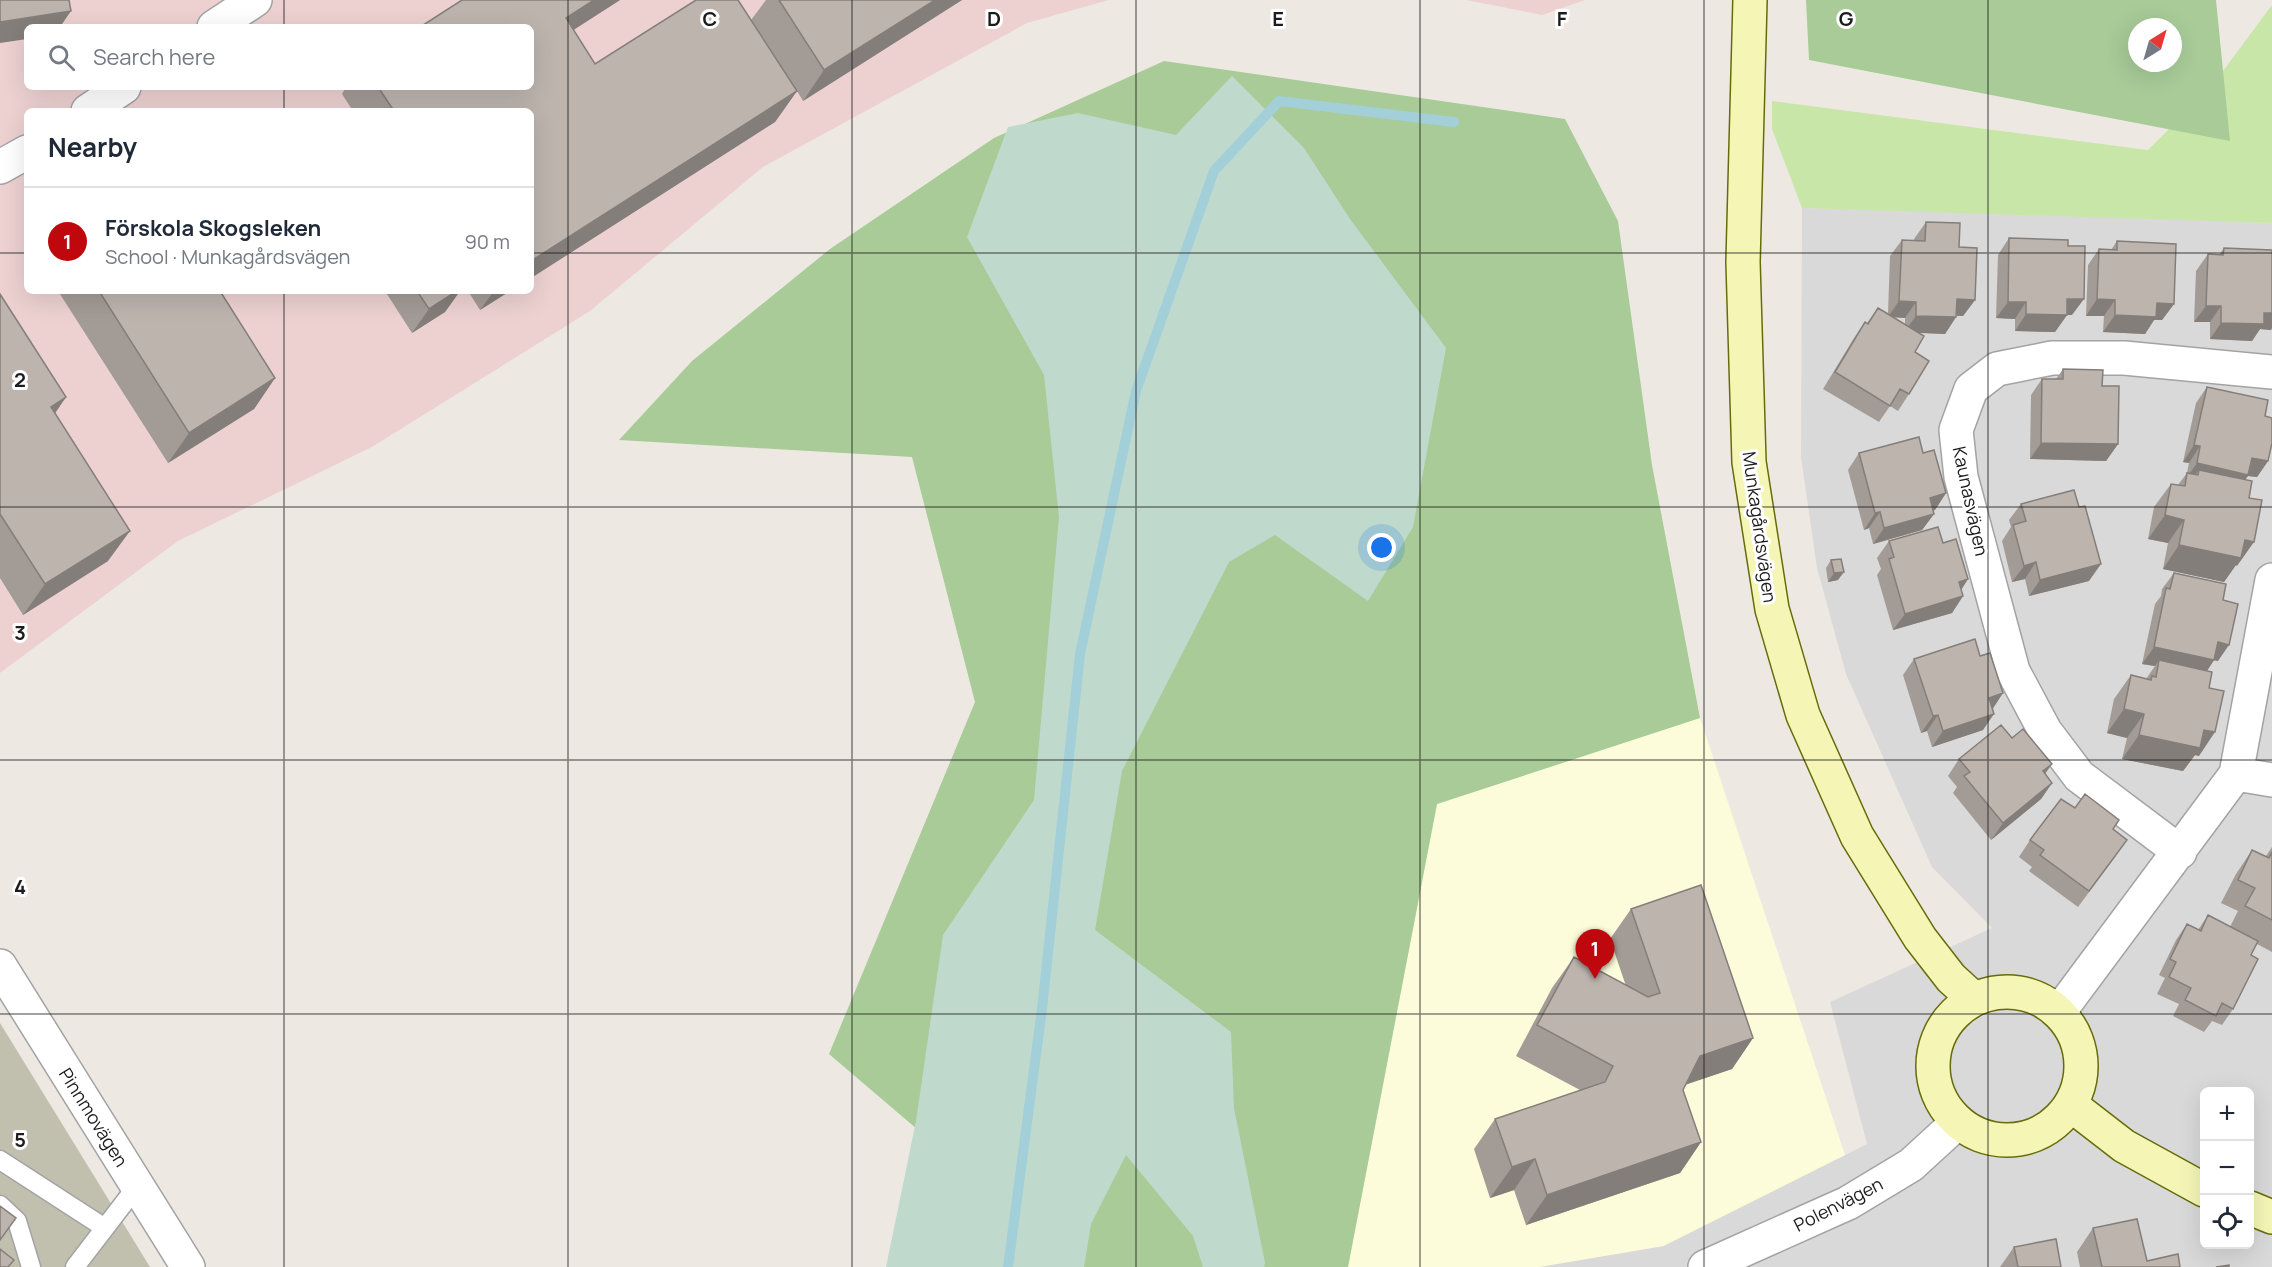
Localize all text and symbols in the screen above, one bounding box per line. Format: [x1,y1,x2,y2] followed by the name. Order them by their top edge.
[703,5,717,32] text: C
[987,5,1001,32] text: D
[1272,5,1284,32] text: E
[1557,5,1568,32] text: F
[1839,5,1854,32] text: G
[2128,18,2182,72] north arrow
[24,24,534,90] search box
[45,41,78,74] icon: search
[93,42,215,72] text: Search here
[48,129,137,165] text: Nearby
[105,213,321,243] text: Förskola Skogsleken
[63,228,72,255] text: 1
[464,228,510,255] text: 90 m
[105,243,350,270] text: School · Munkagårdsvägen
[14,366,26,393] text: 2
[1948,444,1994,558] street label: Kaunasvägen
[1738,450,1782,604] street label: Munkagårdsvägen
[1367,533,1396,562] your location
[14,619,26,646] text: 3
[14,873,26,900] text: 4
[1576,930,1614,979] pin: 1
[54,1063,134,1171] street label: Pinnmovägen
[2200,1087,2254,1249] map controls
[2200,1087,2254,1141] button: +
[14,1126,26,1153] text: 5
[2200,1141,2254,1195] button: −
[1789,1171,1887,1237] street label: Polenvägen
[2200,1195,2254,1249] button: locate

